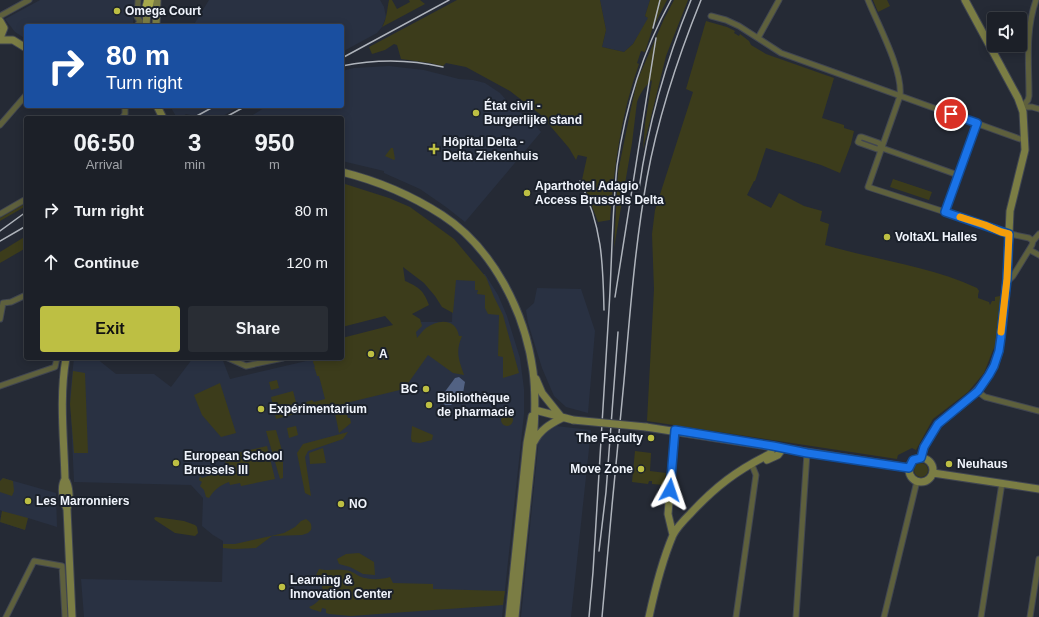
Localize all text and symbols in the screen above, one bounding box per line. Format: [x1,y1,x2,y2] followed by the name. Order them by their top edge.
[125,4,201,18] place label: Omega Court
[112,6,122,16] marker: Omega Court
[987,12,1027,52] map controls
[987,12,1027,52] button: sound
[40,40,92,92] icon: right
[106,40,170,71] text: 80 m
[106,73,182,93] text: Turn right
[934,97,968,131] pin
[484,98,582,127] place label: État civil - Burgerlijke stand
[940,103,962,125] icon: arrive
[471,108,481,118] marker: État civil - Burgerlijke stand
[73,129,135,156] text: 06:50
[188,129,201,156] text: 3
[255,129,295,156] text: 950
[443,135,539,163] place label: Hôpital Delta - Delta Ziekenhuis
[428,143,440,155] marker: Hôpital Delta - Delta Ziekenhuis
[86,157,123,172] text: Arrival
[184,157,205,172] text: min
[269,157,280,172] text: m
[535,179,664,207] place label: Aparthotel Adagio Access Brussels Delta
[522,188,532,198] marker: Aparthotel Adagio Access Brussels Delta
[40,199,62,221] icon: right
[74,202,144,219] text: Turn right
[295,202,328,219] text: 80 m
[895,230,978,244] place label: VoltaXL Halles
[882,232,892,242] marker: VoltaXL Halles
[40,251,62,273] icon: ahead
[74,254,139,271] text: Continue
[286,254,328,271] text: 120 m
[40,306,180,352] button: Exit
[188,306,328,352] button: Share
[379,347,388,361] place label: A
[366,349,376,359] marker: A
[401,382,418,396] place label: BC
[421,384,431,394] marker: BC
[437,391,515,419] place label: Bibliothèque de pharmacie
[424,400,434,410] marker: Bibliothèque de pharmacie
[269,402,367,416] place label: Expérimentarium
[256,404,266,414] marker: Expérimentarium
[576,431,643,445] place label: The Faculty
[646,433,656,443] marker: The Faculty
[184,449,283,477] place label: European School Brussels III
[957,457,1008,471] place label: Neuhaus
[171,458,181,468] marker: European School Brussels III
[944,459,954,469] marker: Neuhaus
[570,462,633,476] place label: Move Zone
[636,464,646,474] marker: Move Zone
[649,469,691,511] position arrow
[36,494,130,508] place label: Les Marronniers
[23,496,33,506] marker: Les Marronniers
[349,497,367,511] place label: NO
[336,499,346,509] marker: NO
[290,573,392,601] place label: Learning & Innovation Center
[277,582,287,592] marker: Learning & Innovation Center

